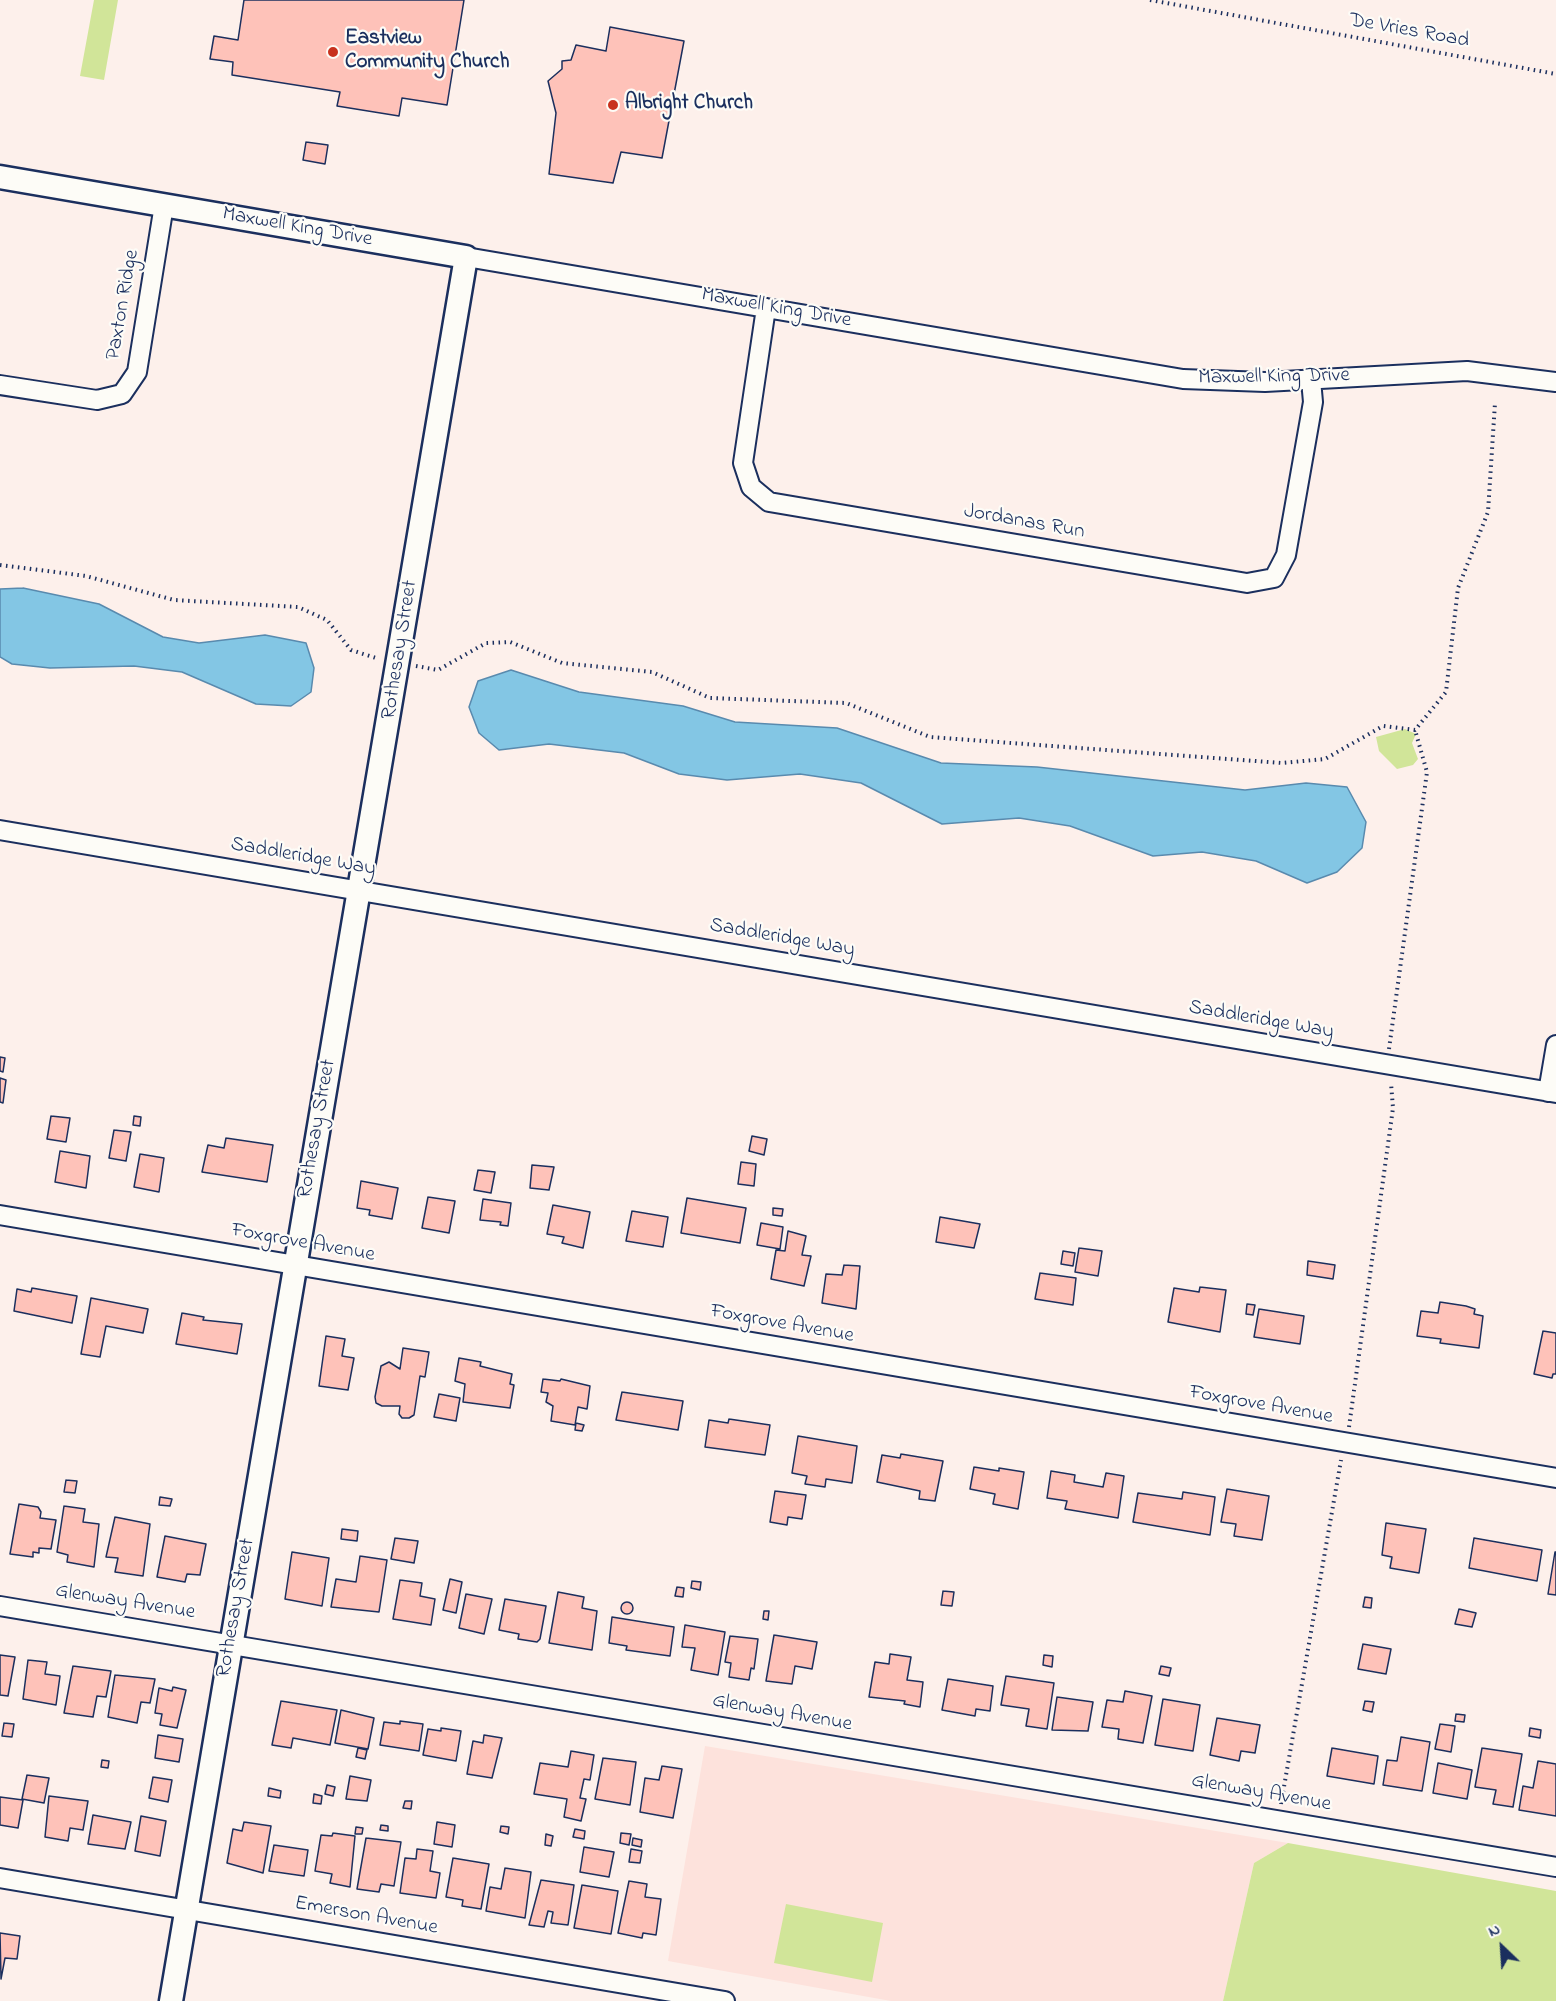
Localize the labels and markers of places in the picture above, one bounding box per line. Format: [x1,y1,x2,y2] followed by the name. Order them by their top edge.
[345,27,509,77] place label: Eastview Community Church
[326,45,340,59] marker: Eastview Community Church
[625,92,753,118] place label: Albright Church
[606,98,620,112] marker: Albright Church

